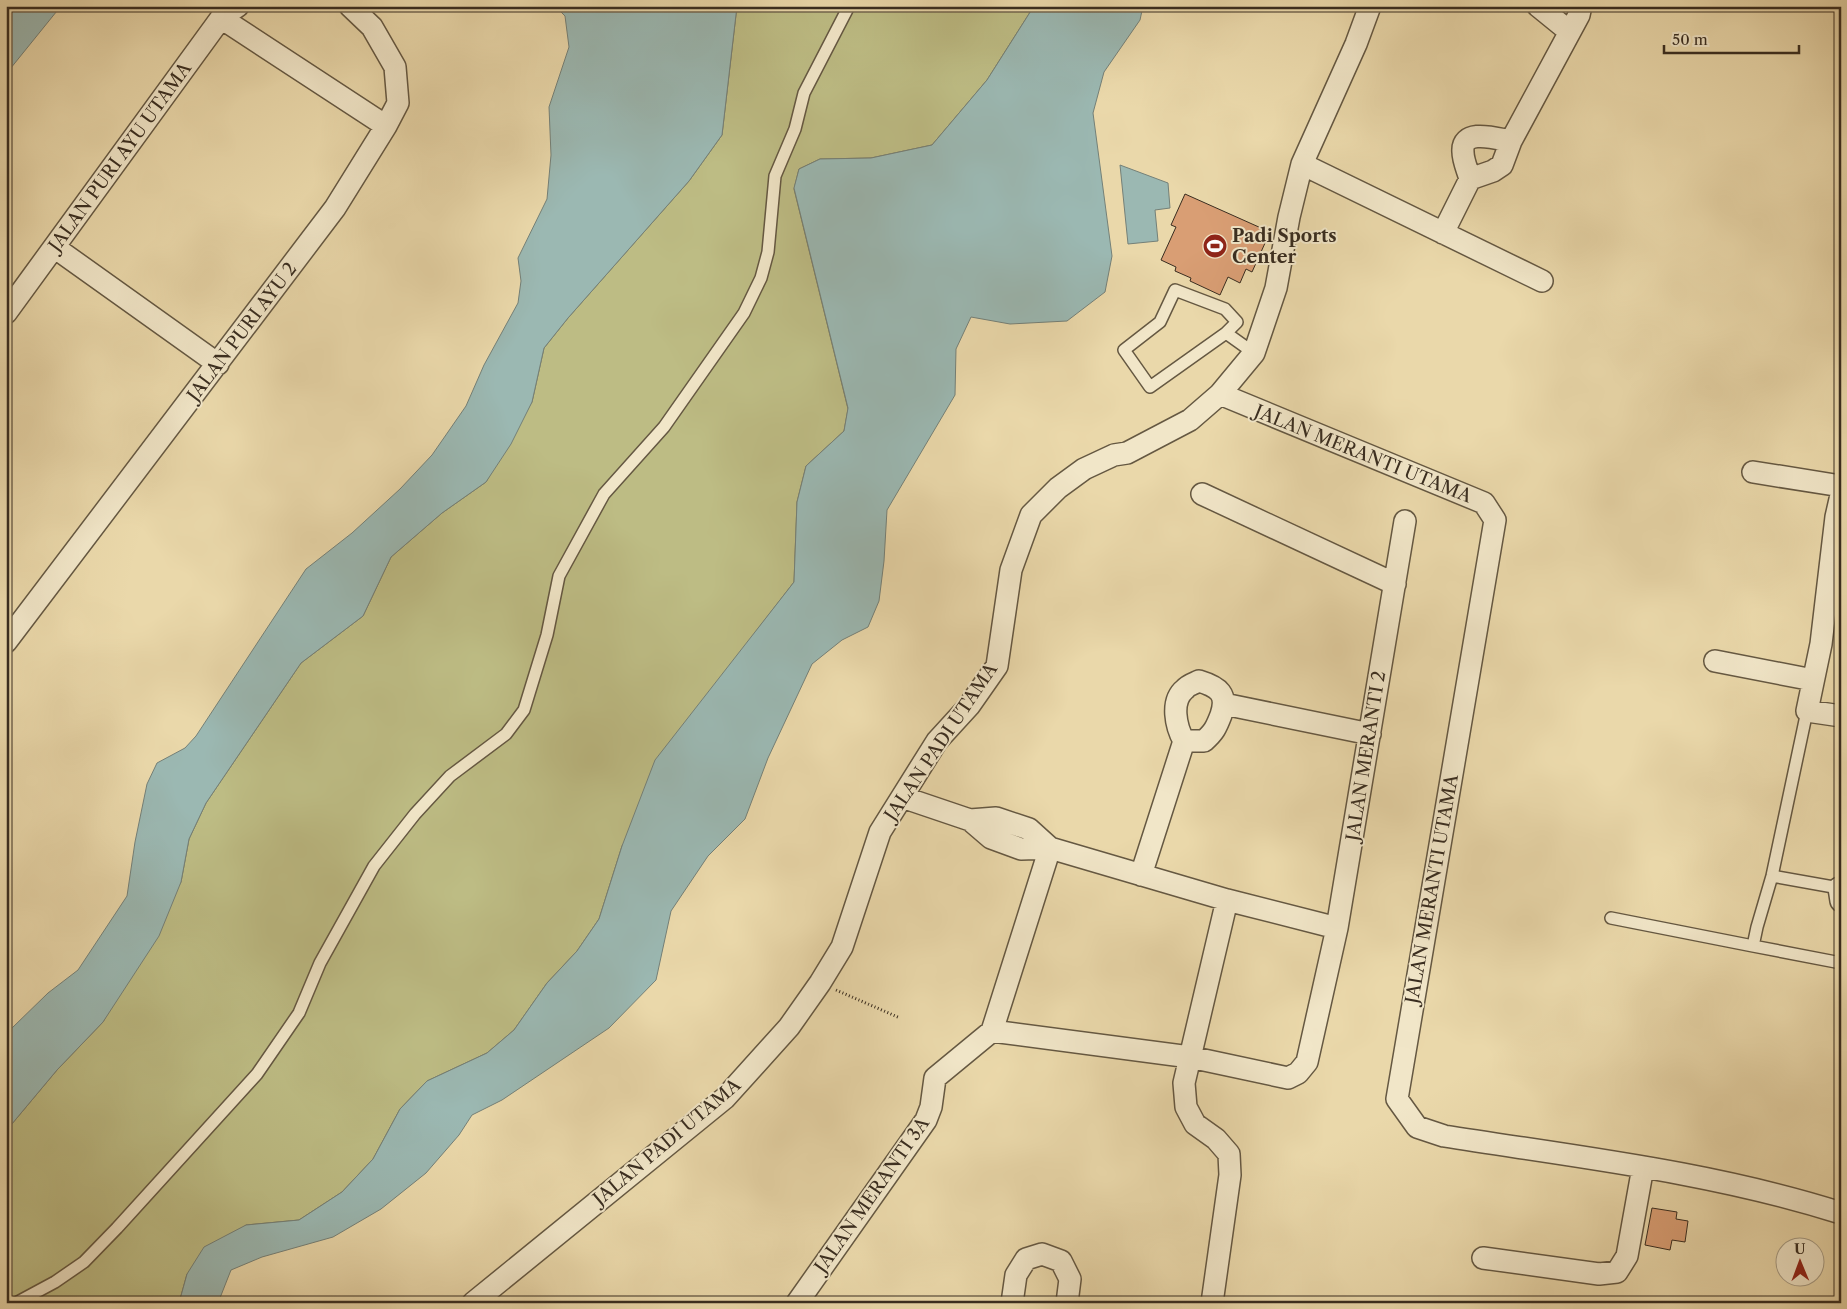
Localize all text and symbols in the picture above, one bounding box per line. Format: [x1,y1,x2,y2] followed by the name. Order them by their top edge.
[1664,22,1800,54] scale bar
[1672,30,1708,49] text: 50 m
[42,58,196,258] street label: JALAN PURI AYU UTAMA
[1232,225,1337,268] place label: Padi Sports Center
[1202,233,1228,259] sports icon: Padi Sports Center
[181,258,301,408] street label: JALAN PURI AYU 2
[1248,399,1475,508] street label: JALAN MERANTI UTAMA
[878,658,1002,828] street label: JALAN PADI UTAMA
[1341,669,1390,846] street label: JALAN MERANTI 2
[1400,772,1463,1008] street label: JALAN MERANTI UTAMA
[587,1073,746,1212] street label: JALAN PADI UTAMA
[808,1112,934,1279] street label: JALAN MERANTI 3A
[1774,1236,1824,1286] north arrow
[1794,1240,1806,1258] text: U

